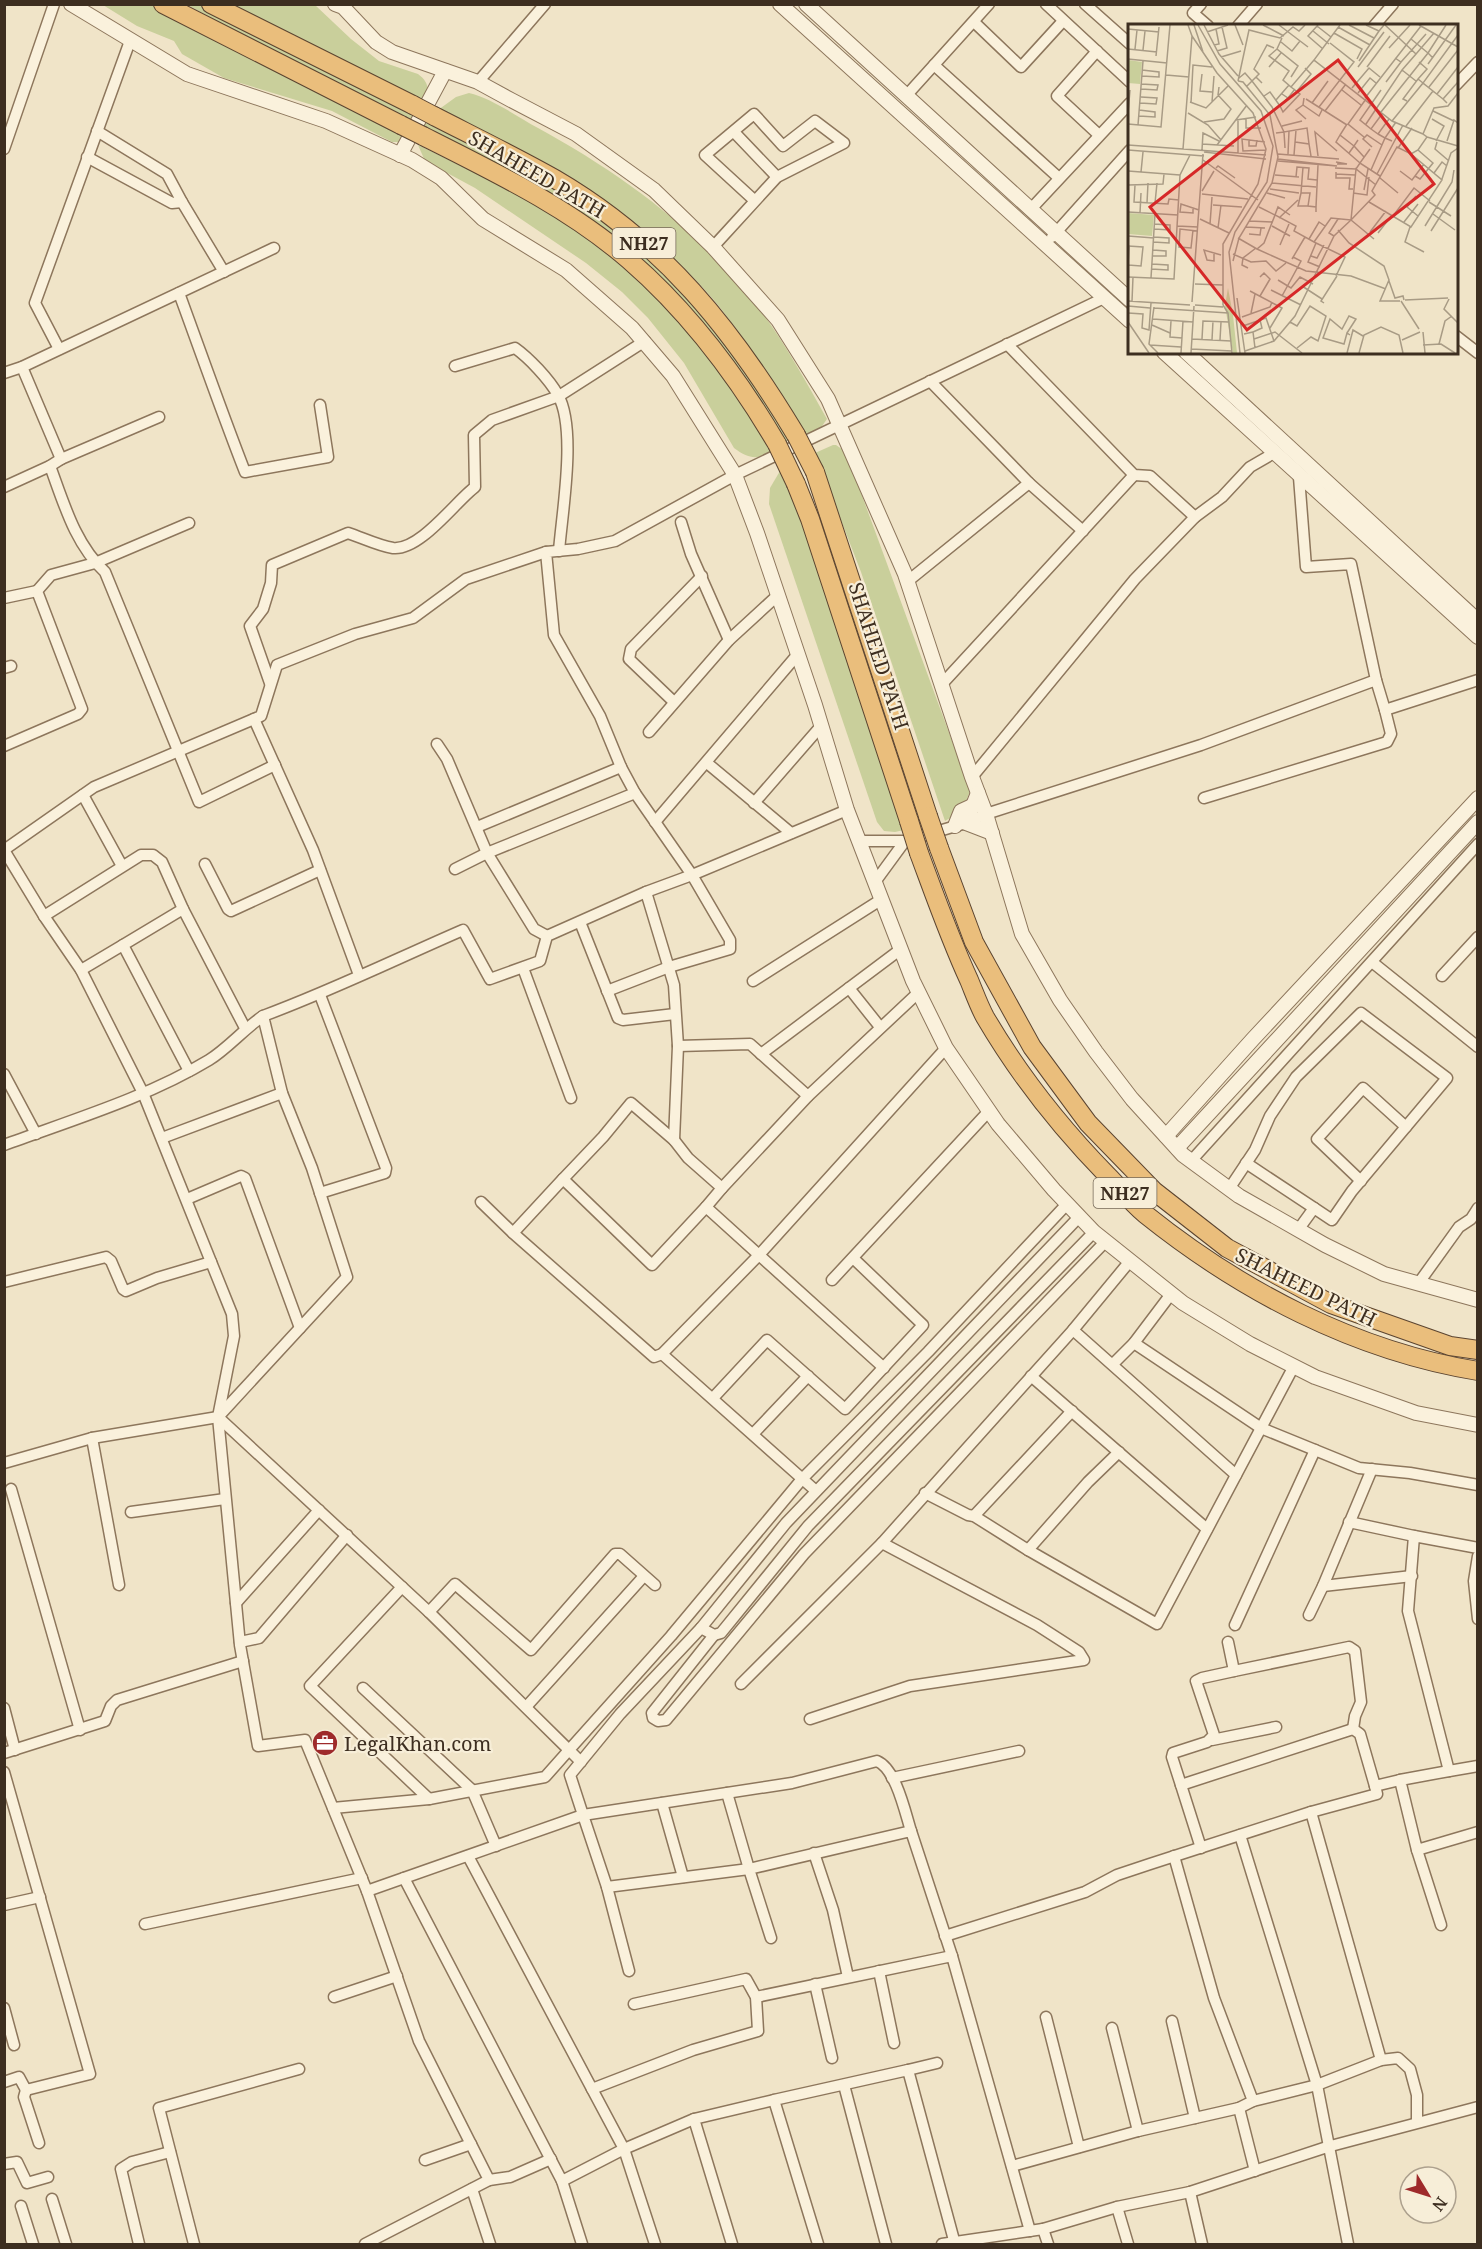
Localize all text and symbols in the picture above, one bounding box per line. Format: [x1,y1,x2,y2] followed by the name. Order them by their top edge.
[1128,24,1458,354] inset map
[464,124,610,224] street label: SHAHEED PATH
[612,228,676,258] road number: NH27
[842,579,916,733] street label: SHAHEED PATH
[1094,1178,1156,1208] road number: NH27
[1231,1241,1381,1333] street label: SHAHEED PATH
[310,1728,340,1758] office icon: LegalKhan.com
[344,1730,492,1757] place label: LegalKhan.com
[1398,2165,1458,2225] north arrow
[1427,2192,1452,2216] text: N

